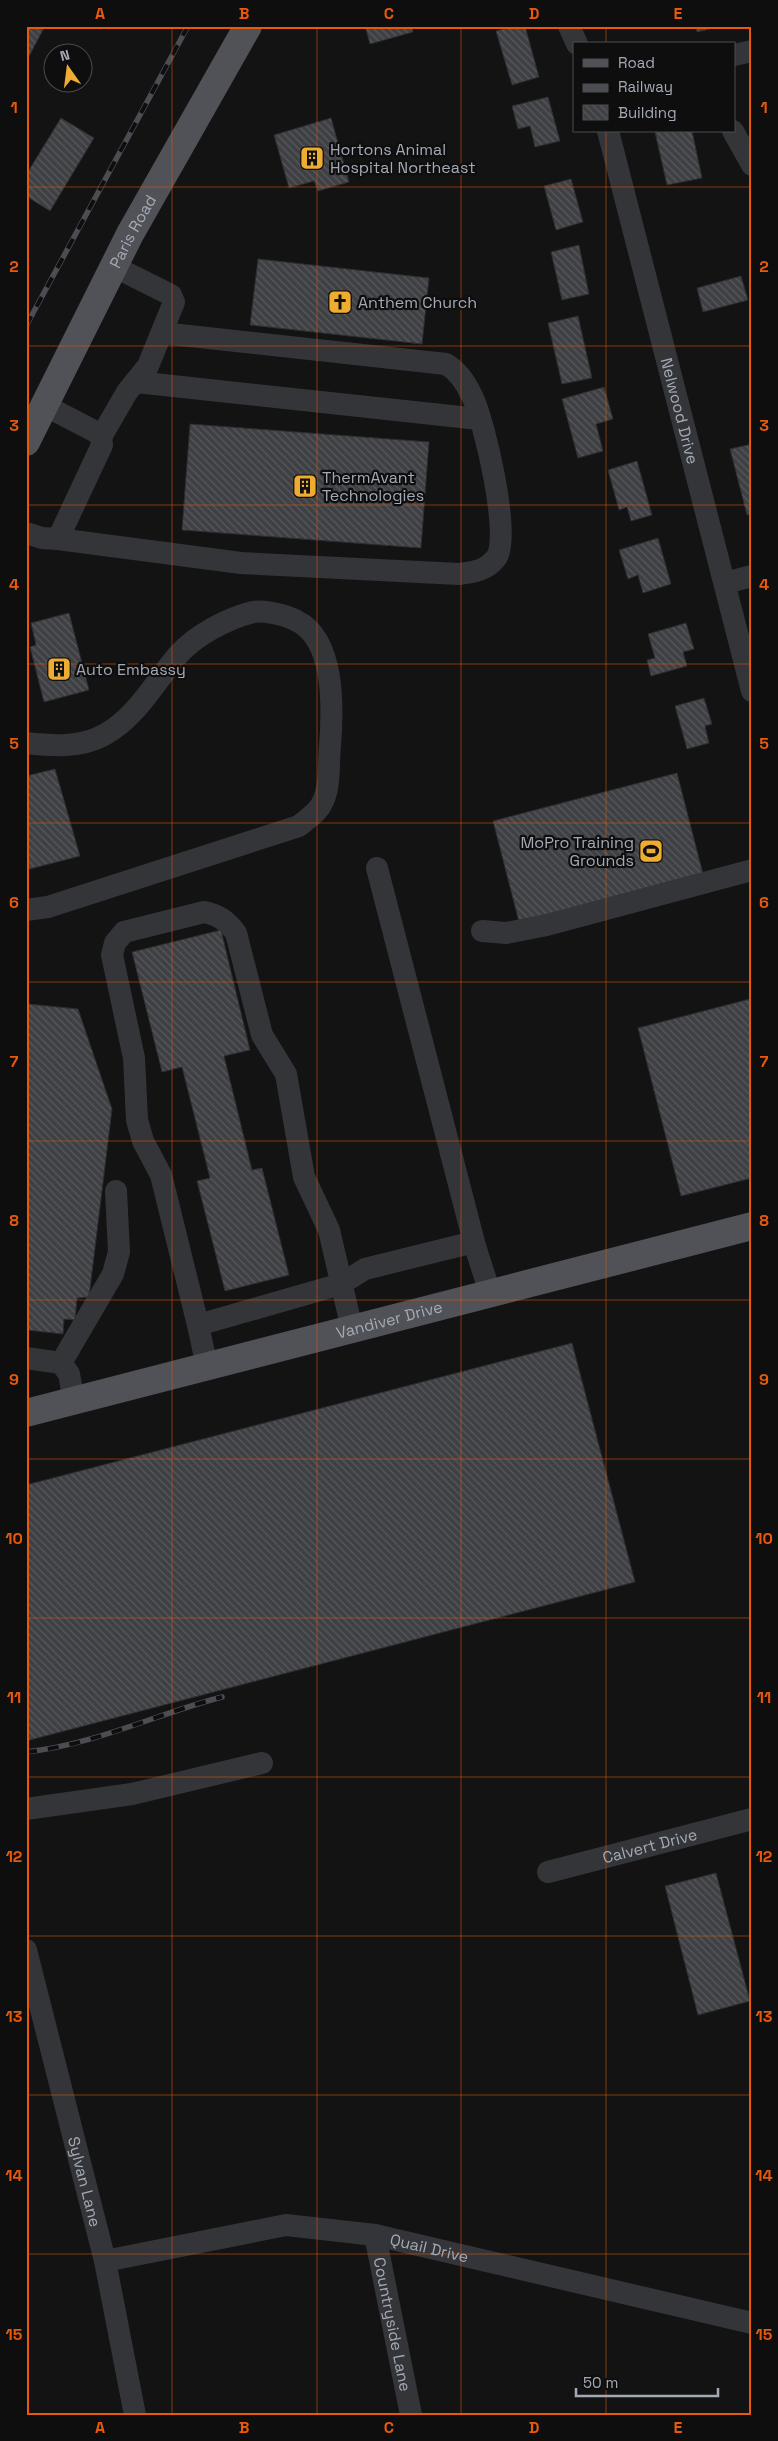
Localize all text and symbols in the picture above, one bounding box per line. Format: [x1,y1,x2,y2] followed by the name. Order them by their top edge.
[95,3,105,24] text: A
[239,3,249,24] text: B
[384,3,394,24] text: C
[529,3,539,24] text: D
[674,3,683,24] text: E
[42,42,92,92] north arrow
[573,42,736,132] legend
[58,46,72,65] text: N
[618,53,655,72] text: Road
[618,77,673,96] text: Railway
[10,97,18,118] text: 1
[760,97,768,118] text: 1
[618,103,677,122] text: Building
[330,139,476,178] place label: Hortons Animal Hospital Northeast
[299,145,325,171] building icon: Hortons Animal Hospital Northeast
[104,191,161,272] street label: Paris Road
[9,256,19,277] text: 2
[759,256,769,277] text: 2
[327,289,353,315] church icon: Anthem Church
[358,292,477,313] place label: Anthem Church
[656,355,704,466] street label: Nelwood Drive
[9,415,19,436] text: 3
[759,415,769,436] text: 3
[322,467,424,506] place label: ThermAvant Technologies
[292,473,318,499] building icon: ThermAvant Technologies
[9,574,19,595] text: 4
[759,574,769,595] text: 4
[46,656,72,682] building icon: Auto Embassy
[76,659,186,680] place label: Auto Embassy
[9,733,19,754] text: 5
[759,733,769,754] text: 5
[520,832,634,871] place label: MoPro Training Grounds
[638,838,664,864] sports icon: MoPro Training Grounds
[9,892,19,913] text: 6
[759,892,769,913] text: 6
[10,1051,19,1072] text: 7
[760,1051,769,1072] text: 7
[9,1210,19,1231] text: 8
[759,1210,769,1231] text: 8
[334,1296,445,1343] street label: Vandiver Drive
[9,1369,19,1390] text: 9
[759,1369,769,1390] text: 9
[5,1528,23,1549] text: 10
[755,1528,773,1549] text: 10
[7,1687,21,1708] text: 11
[757,1687,771,1708] text: 11
[600,1823,699,1868] street label: Calvert Drive
[6,1846,22,1867] text: 12
[756,1846,772,1867] text: 12
[6,2006,23,2027] text: 13
[756,2006,773,2027] text: 13
[63,2134,106,2229] street label: Sylvan Lane
[5,2165,23,2186] text: 14
[755,2165,773,2186] text: 14
[388,2228,471,2267] street label: Quail Drive
[369,2255,417,2393] street label: Countryside Lane
[6,2324,23,2345] text: 15
[756,2324,773,2345] text: 15
[576,2366,718,2398] scale bar
[583,2373,618,2392] text: 50 m
[95,2417,105,2438] text: A
[239,2417,249,2438] text: B
[384,2417,394,2438] text: C
[529,2417,539,2438] text: D
[674,2417,683,2438] text: E

